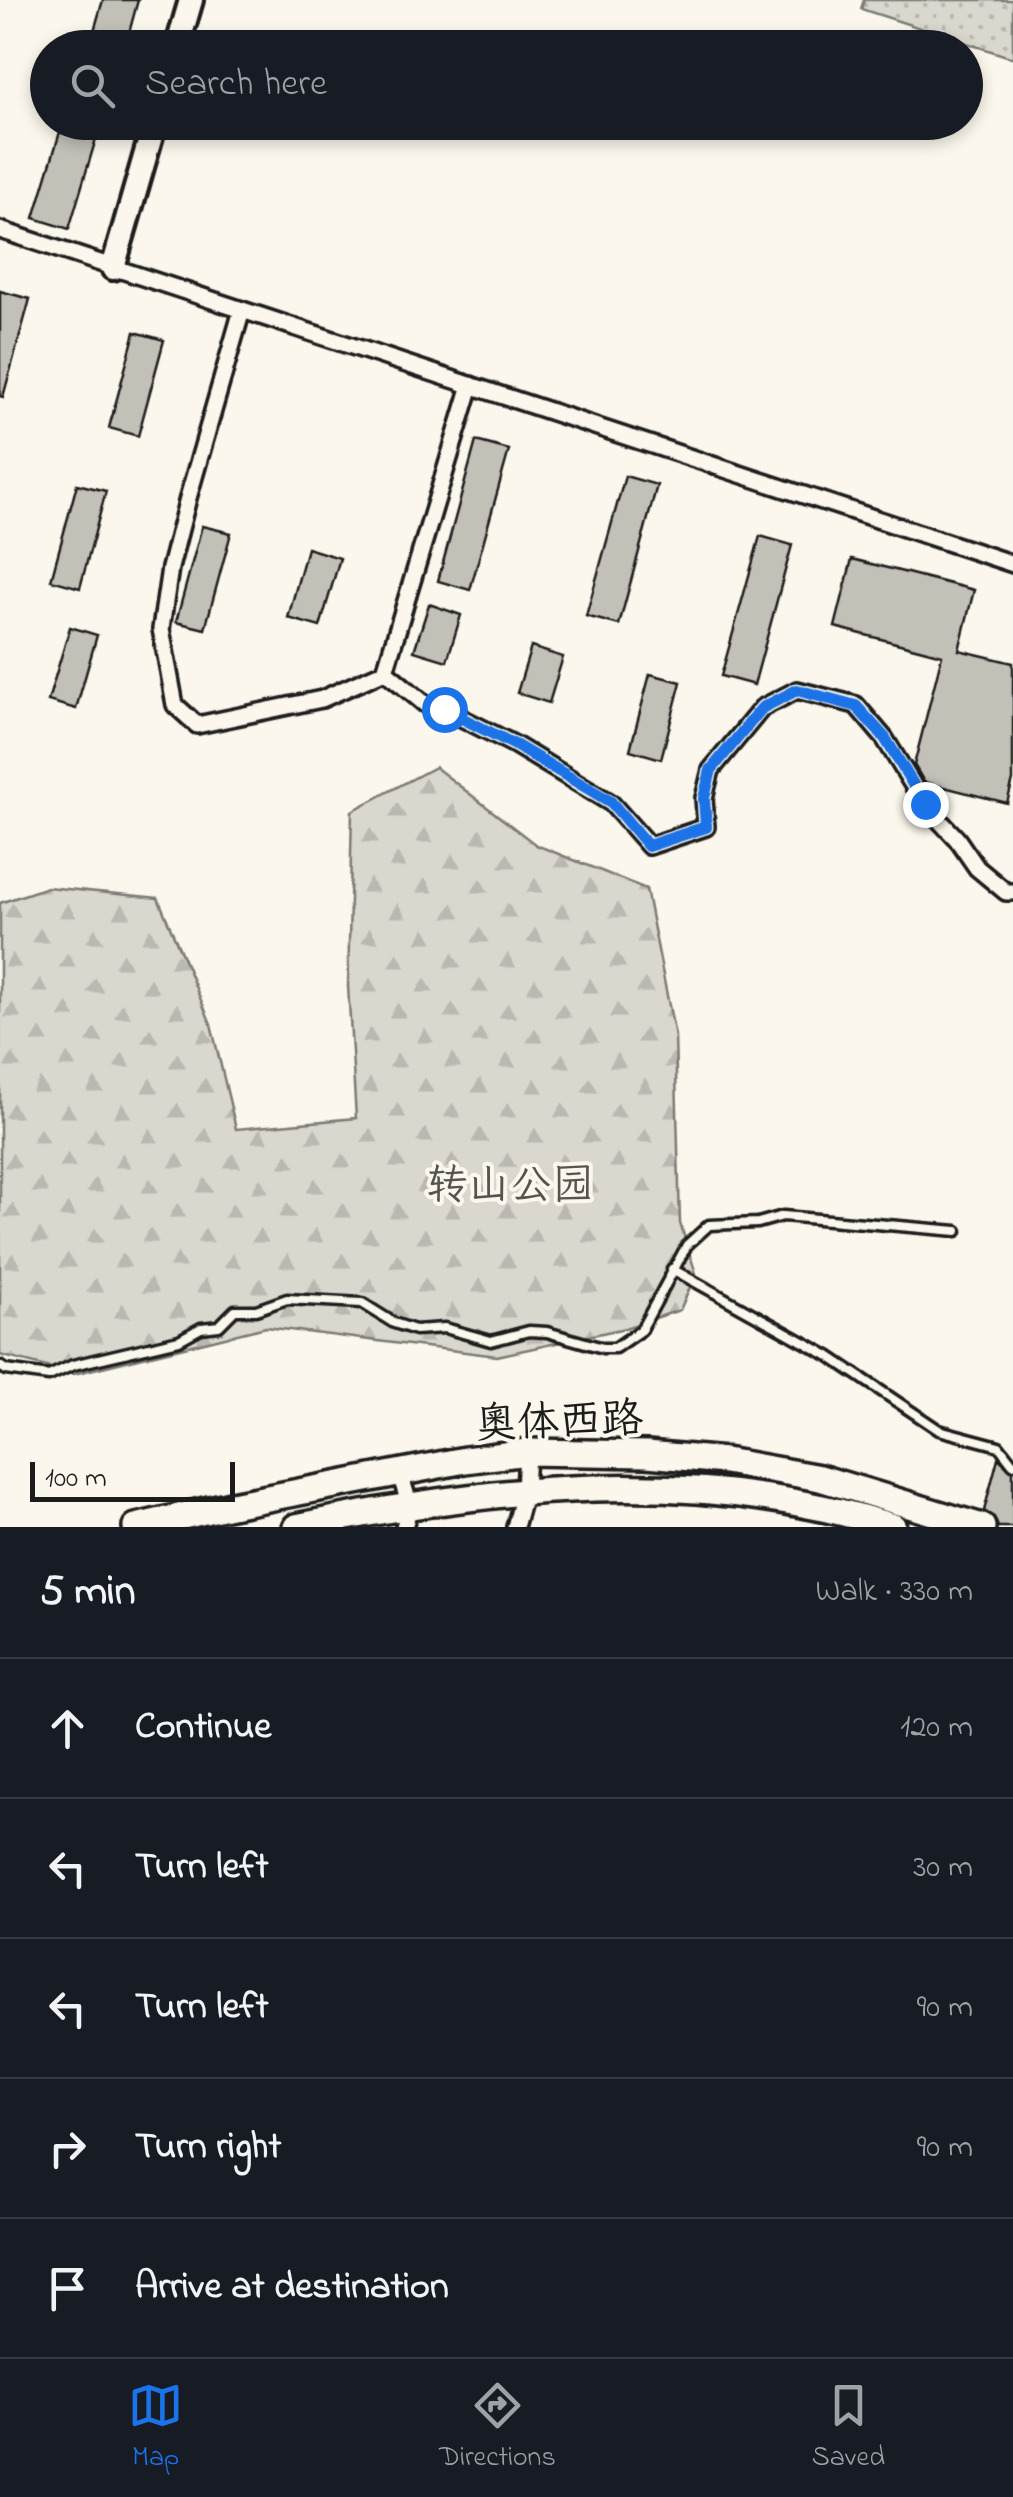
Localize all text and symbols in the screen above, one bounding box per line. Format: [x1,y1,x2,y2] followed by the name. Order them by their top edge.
[30,30,983,140] search box
[145,57,327,113] text: Search here
[65,58,120,113] icon: search
[422,687,468,733] route start
[903,782,949,828] route end
[426,1157,594,1218] park label: 转山公园
[474,1390,644,1457] street label: 奥体西路
[30,1457,235,1502] scale bar
[45,1459,107,1500] text: 100 m
[40,1562,135,1623] text: 5 min
[816,1569,973,1616] text: Walk · 330 m
[135,1700,271,1756] text: Continue
[40,1701,95,1756] icon: ahead
[900,1705,973,1752] text: 120 m
[135,1840,268,1896] text: Turn left
[40,1841,95,1896] icon: left
[913,1845,973,1892] text: 30 m
[135,1980,268,2036] text: Turn left
[40,1981,95,2036] icon: left
[917,1985,973,2032] text: 90 m
[135,2120,281,2176] text: Turn right
[40,2121,95,2176] icon: right
[917,2125,973,2172] text: 90 m
[135,2260,449,2316] text: Arrive at destination
[40,2261,95,2316] icon: arrive
[128,2378,183,2479] tab: Map
[439,2378,556,2479] tab: Directions
[812,2378,885,2479] tab: Saved

